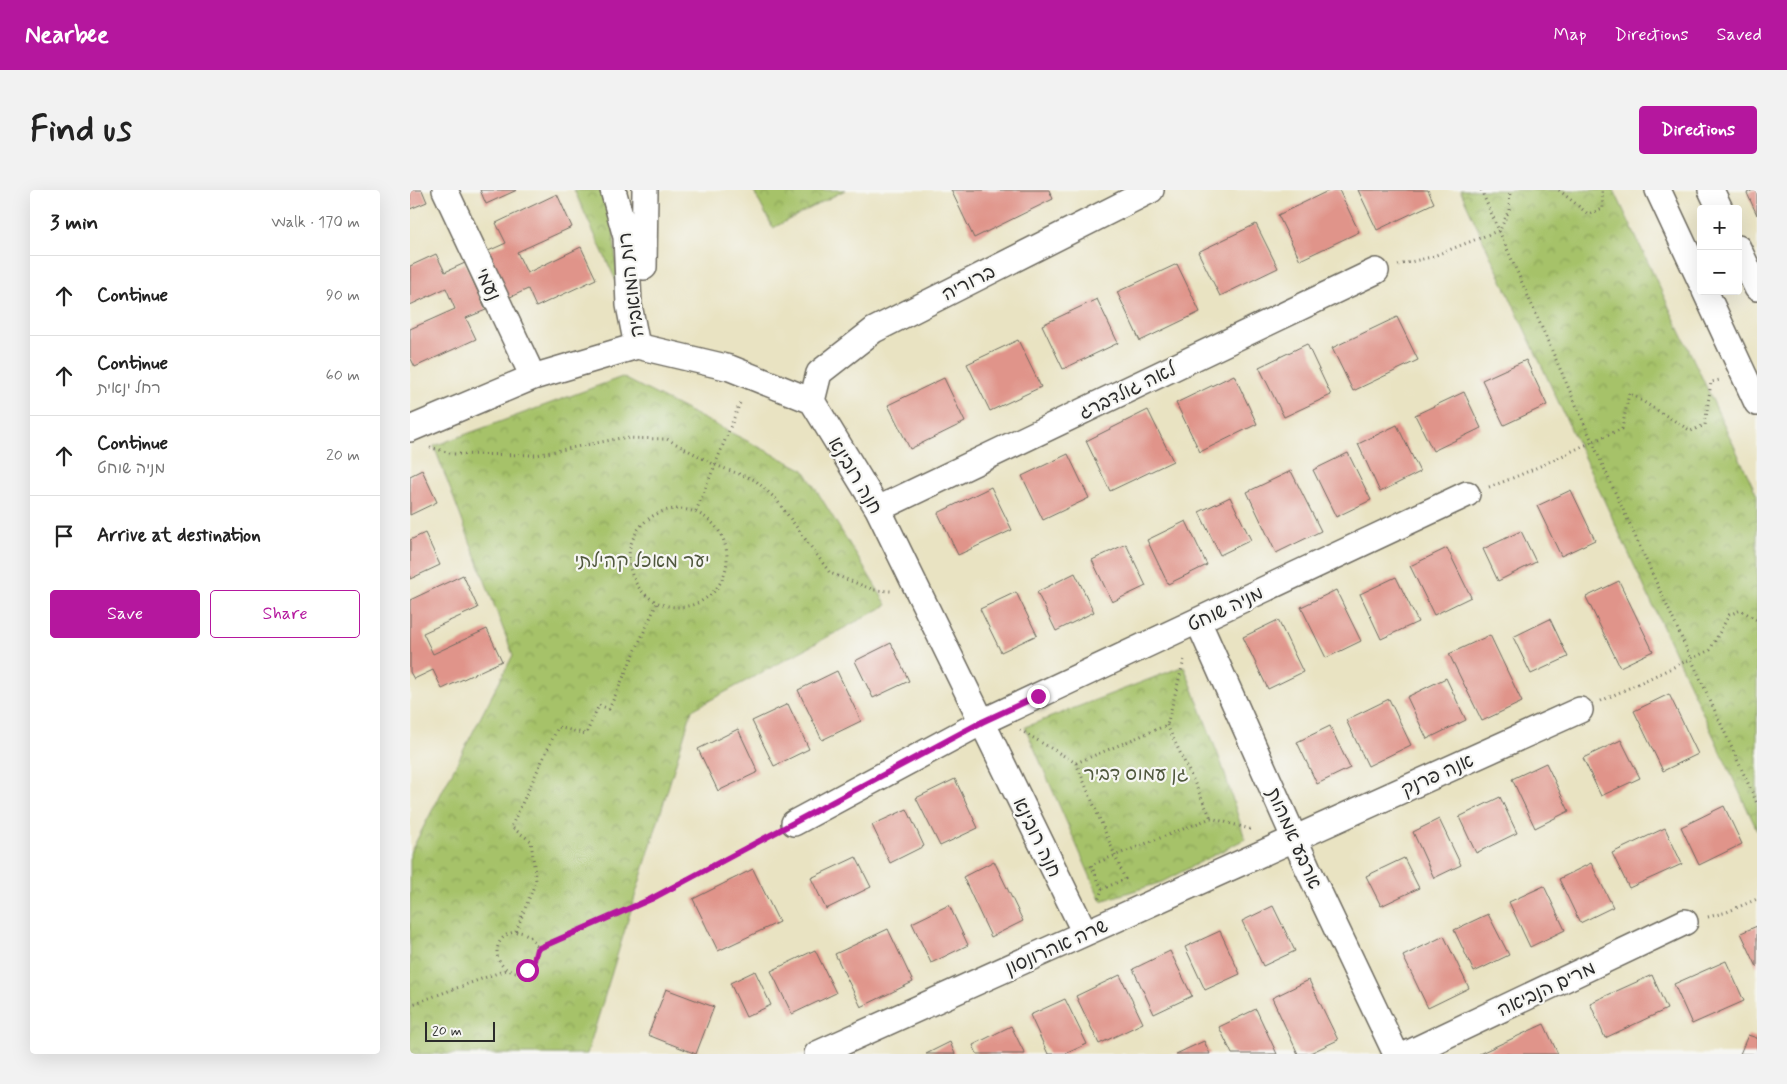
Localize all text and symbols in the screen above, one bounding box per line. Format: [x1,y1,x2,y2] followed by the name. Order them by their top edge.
[25,20,109,51] text: Nearbee
[1554,23,1587,47] text: Map
[1615,23,1689,47] text: Directions
[1717,23,1762,47] text: Saved
[1639,106,1757,154] button: Directions
[30,107,132,153] text: Find us
[1697,205,1742,295] map controls
[1697,205,1742,250] button: +
[50,209,98,237] text: 3 min
[271,212,360,233] text: Walk · 170 m
[613,231,650,339] street label: רות המואביה
[1697,250,1742,295] button: −
[938,259,1000,307] street label: ברוריה
[469,264,506,305] street label: נעמי
[50,282,78,310] icon: ahead
[97,283,168,308] text: Continue
[326,285,360,306] text: 90 m
[97,351,168,376] text: Continue
[1075,356,1182,426] street label: לאה גולדברג
[50,362,78,390] icon: ahead
[326,365,360,386] text: 60 m
[97,378,161,399] text: רחל ינאית
[97,431,168,456] text: Continue
[822,433,888,519] street label: חנה רובינא
[50,442,78,470] icon: ahead
[326,445,360,466] text: 20 m
[97,458,165,479] text: מניה שוחט
[50,522,78,550] icon: arrive
[97,523,261,548] text: Arrive at destination
[574,549,710,574] park label: יער מאכל קהילתי
[1184,581,1268,638] street label: מניה שוחט
[50,590,200,638] button: Save
[210,590,360,638] button: Share
[1027,685,1050,708] route end
[1398,748,1478,802] street label: אנה פרנק
[1083,762,1189,787] park label: גן עמוס דביר
[1260,784,1327,893] street label: ארבע אמהות
[1007,794,1067,882] street label: חנה רובינא
[1001,914,1112,981] street label: שרה אהרונסון
[1493,956,1600,1023] street label: מרים הנביאה
[516,959,539,982] route start
[425,1019,495,1042] scale bar
[432,1022,462,1040] text: 20 m

